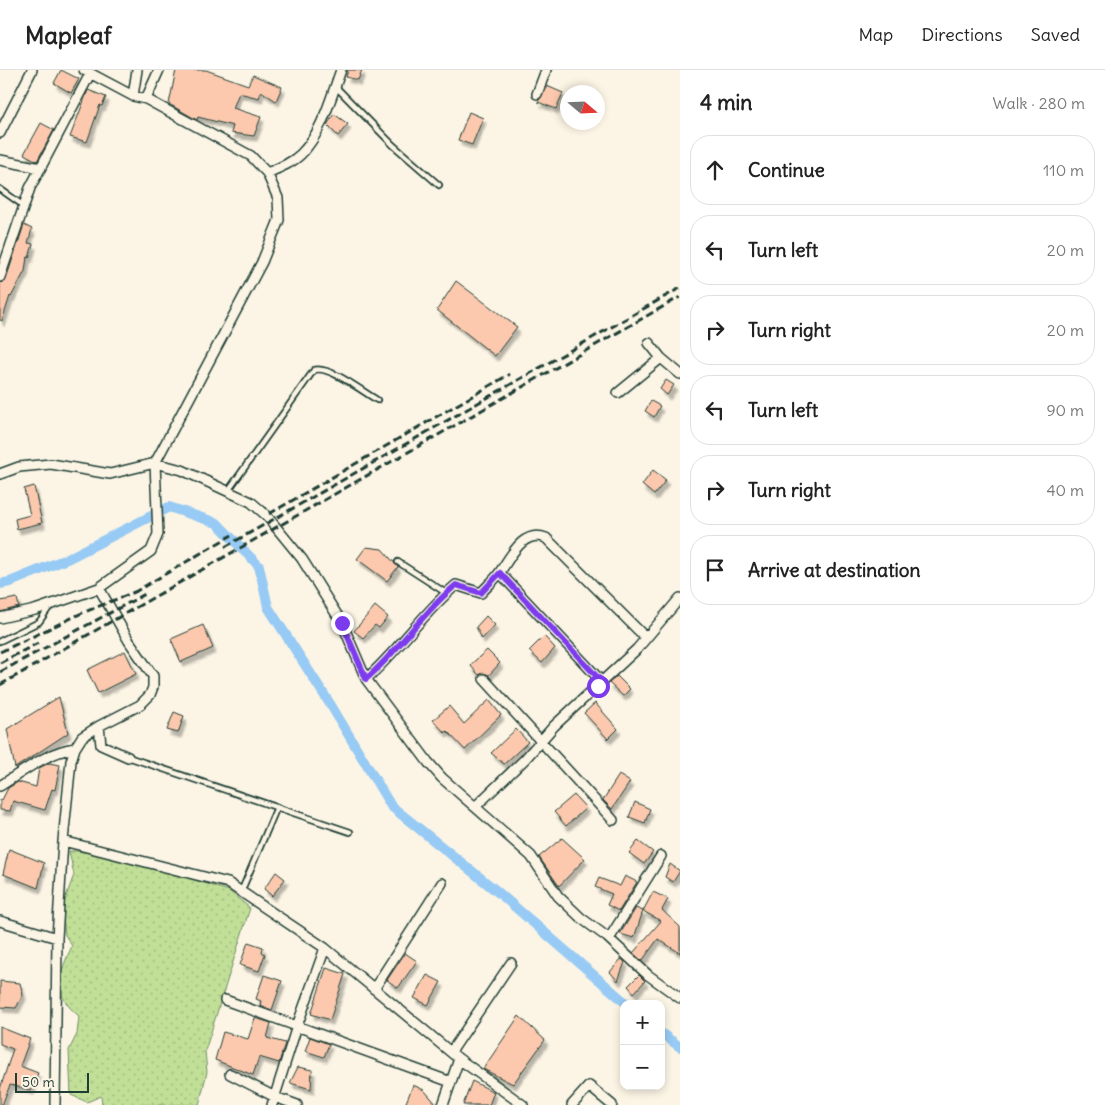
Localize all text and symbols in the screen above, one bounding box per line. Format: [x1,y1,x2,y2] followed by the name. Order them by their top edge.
[25,20,112,50] text: Mapleaf
[858,23,893,46] text: Map
[921,23,1003,46] text: Directions
[1031,23,1080,46] text: Saved
[560,85,605,130] north arrow
[700,89,752,116] text: 4 min
[993,93,1085,113] text: Walk · 280 m
[701,156,729,184] icon: ahead
[748,158,825,182] text: Continue
[1043,160,1084,180] text: 110 m
[701,236,729,264] icon: left
[748,238,818,262] text: Turn left
[1047,240,1084,260] text: 20 m
[701,316,729,344] icon: right
[748,318,831,342] text: Turn right
[1047,320,1084,340] text: 20 m
[701,396,729,424] icon: left
[748,398,818,422] text: Turn left
[1046,400,1084,420] text: 90 m
[701,476,729,504] icon: right
[748,478,831,502] text: Turn right
[1046,480,1084,500] text: 40 m
[701,556,729,584] icon: arrive
[748,558,921,582] text: Arrive at destination
[331,612,354,635] route end
[587,675,610,698] route start
[620,1000,665,1090] map controls
[620,1000,665,1045] button: +
[620,1045,665,1090] button: −
[15,1070,89,1093] scale bar
[22,1073,55,1091] text: 50 m

